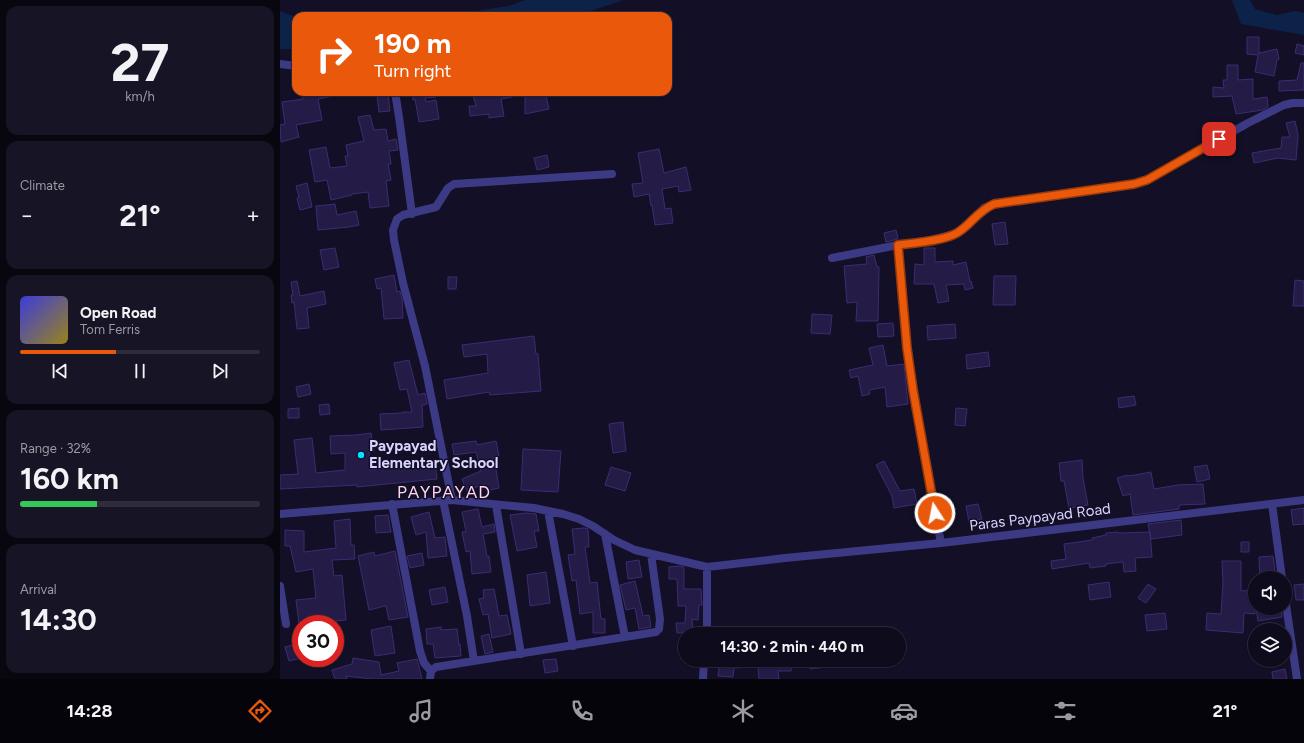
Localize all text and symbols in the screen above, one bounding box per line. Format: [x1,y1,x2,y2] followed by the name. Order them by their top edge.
[374,26,451,60] text: 190 m
[308,28,360,80] icon: right
[110,32,170,94] text: 27
[374,60,451,82] text: Turn right
[125,89,155,104] text: km/h
[1202,122,1236,156] pin
[1208,128,1230,150] icon: arrive
[20,178,65,193] text: Climate
[119,197,161,234] text: 21°
[20,202,34,229] text: −
[246,202,260,229] text: +
[80,304,157,322] text: Open Road
[80,322,140,337] text: Tom Ferris
[49,360,71,382] icon: previous
[129,360,151,382] icon: pause
[209,360,231,382] icon: next
[369,437,499,472] place label: Paypayad Elementary School
[20,441,91,456] text: Range · 32%
[356,450,366,460] marker: Paypayad Elementary School
[20,460,119,497] text: 160 km
[397,482,491,502] district label: PAYPAYAD
[914,492,956,534] position arrow
[968,499,1112,535] street label: Paras Paypayad Road
[1248,571,1292,667] map controls
[1248,571,1292,615] button: sound
[20,582,57,597] text: Arrival
[20,601,97,638] text: 14:30
[292,615,344,667] speed limit sign: 30
[1248,623,1292,667] button: layers
[720,638,864,656] text: 14:30 · 2 min · 440 m
[246,697,274,725] icon: directions
[407,697,435,725] icon: music
[568,697,596,725] icon: phone
[729,697,757,725] icon: climate
[890,697,918,725] icon: car
[1051,697,1079,725] icon: filters
[67,700,112,722] text: 14:28
[1213,700,1237,722] text: 21°

